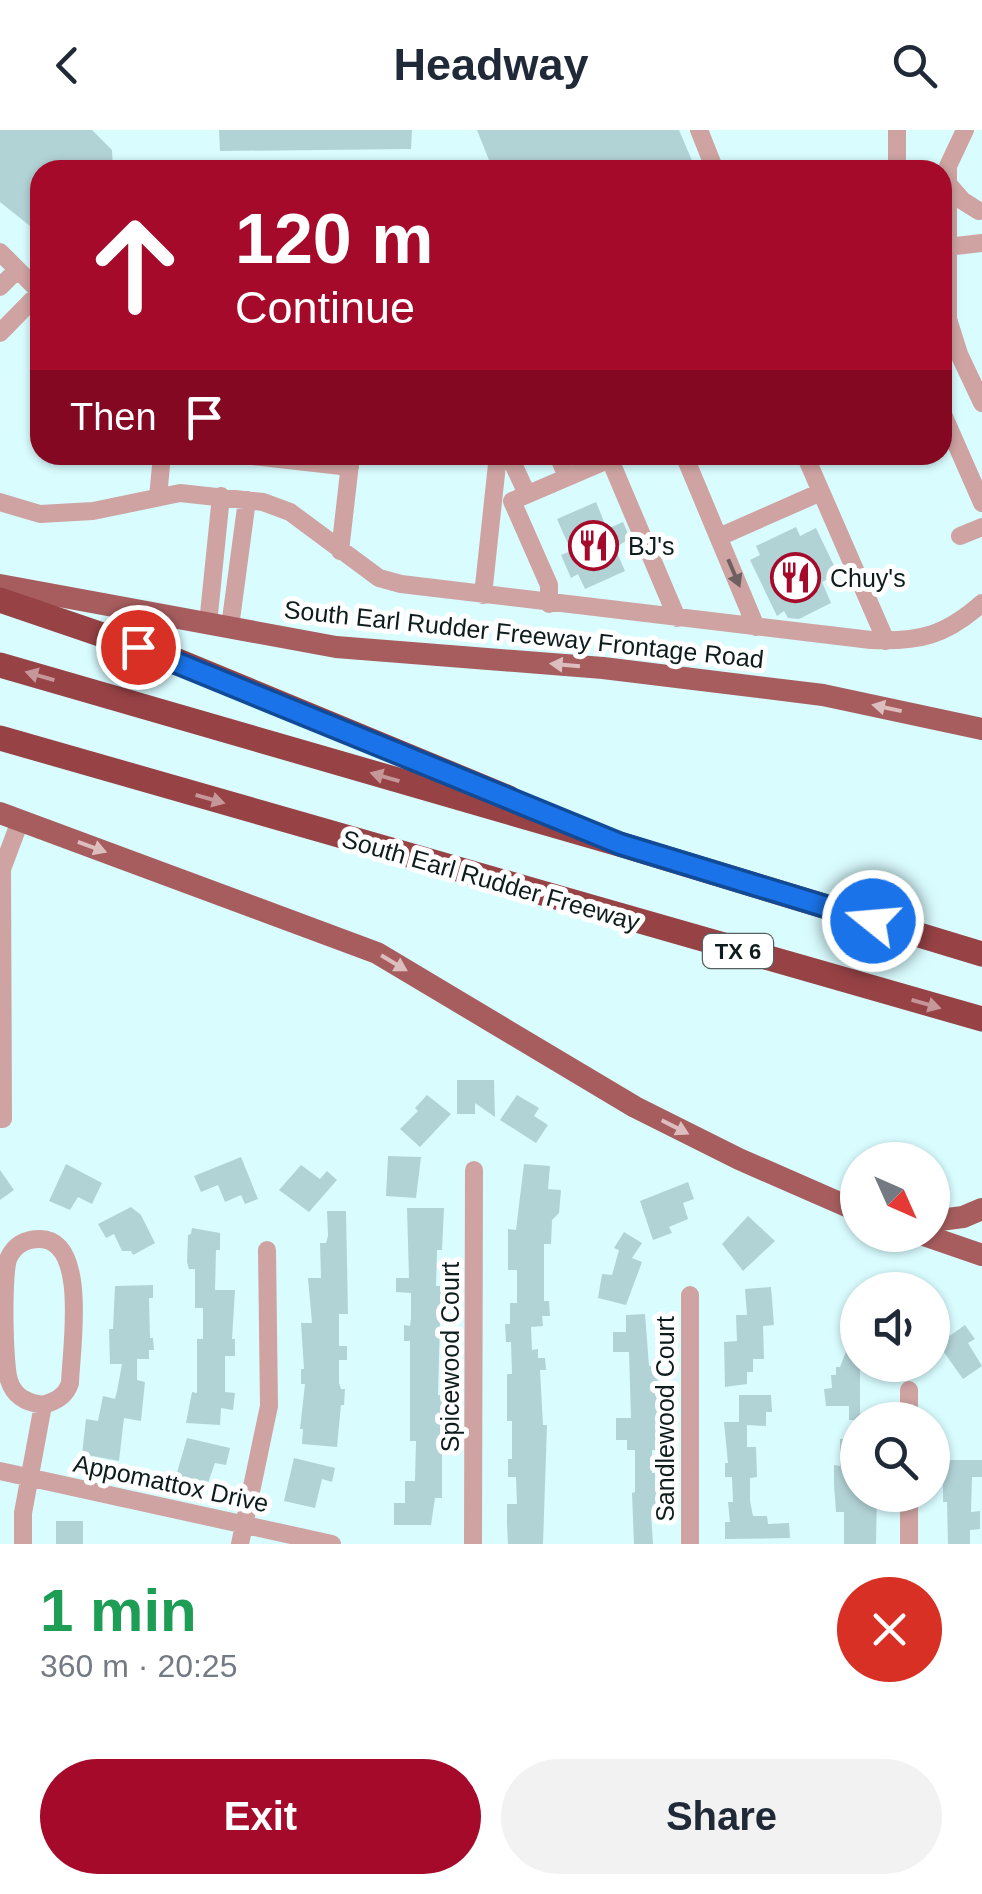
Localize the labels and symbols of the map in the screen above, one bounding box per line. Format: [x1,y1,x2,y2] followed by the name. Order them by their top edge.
[567,520,619,572] restaurant icon: BJ's
[628,532,674,560] place label: BJ's
[769,552,821,604] restaurant icon: Chuy's
[726,558,742,588] one-way arrow
[830,564,906,592] place label: Chuy's
[283,595,765,673] street label: South Earl Rudder Freeway Frontage Road
[96,605,181,690] pin
[548,657,580,673] one-way arrow
[24,668,54,683] one-way arrow
[871,700,902,716] one-way arrow
[369,768,400,784] one-way arrow
[195,792,226,807] one-way arrow
[339,824,644,936] street label: South Earl Rudder Freeway
[77,840,107,855] one-way arrow
[821,869,925,973] position arrow
[703,934,773,968] road number: TX 6
[380,954,408,971] one-way arrow
[910,996,941,1012] one-way arrow
[661,1118,690,1135] one-way arrow
[840,1142,950,1252] north arrow
[436,1262,464,1452] street label: Spicewood Court
[651,1316,679,1522] street label: Sandlewood Court
[71,1449,271,1517] street label: Appomattox Drive

